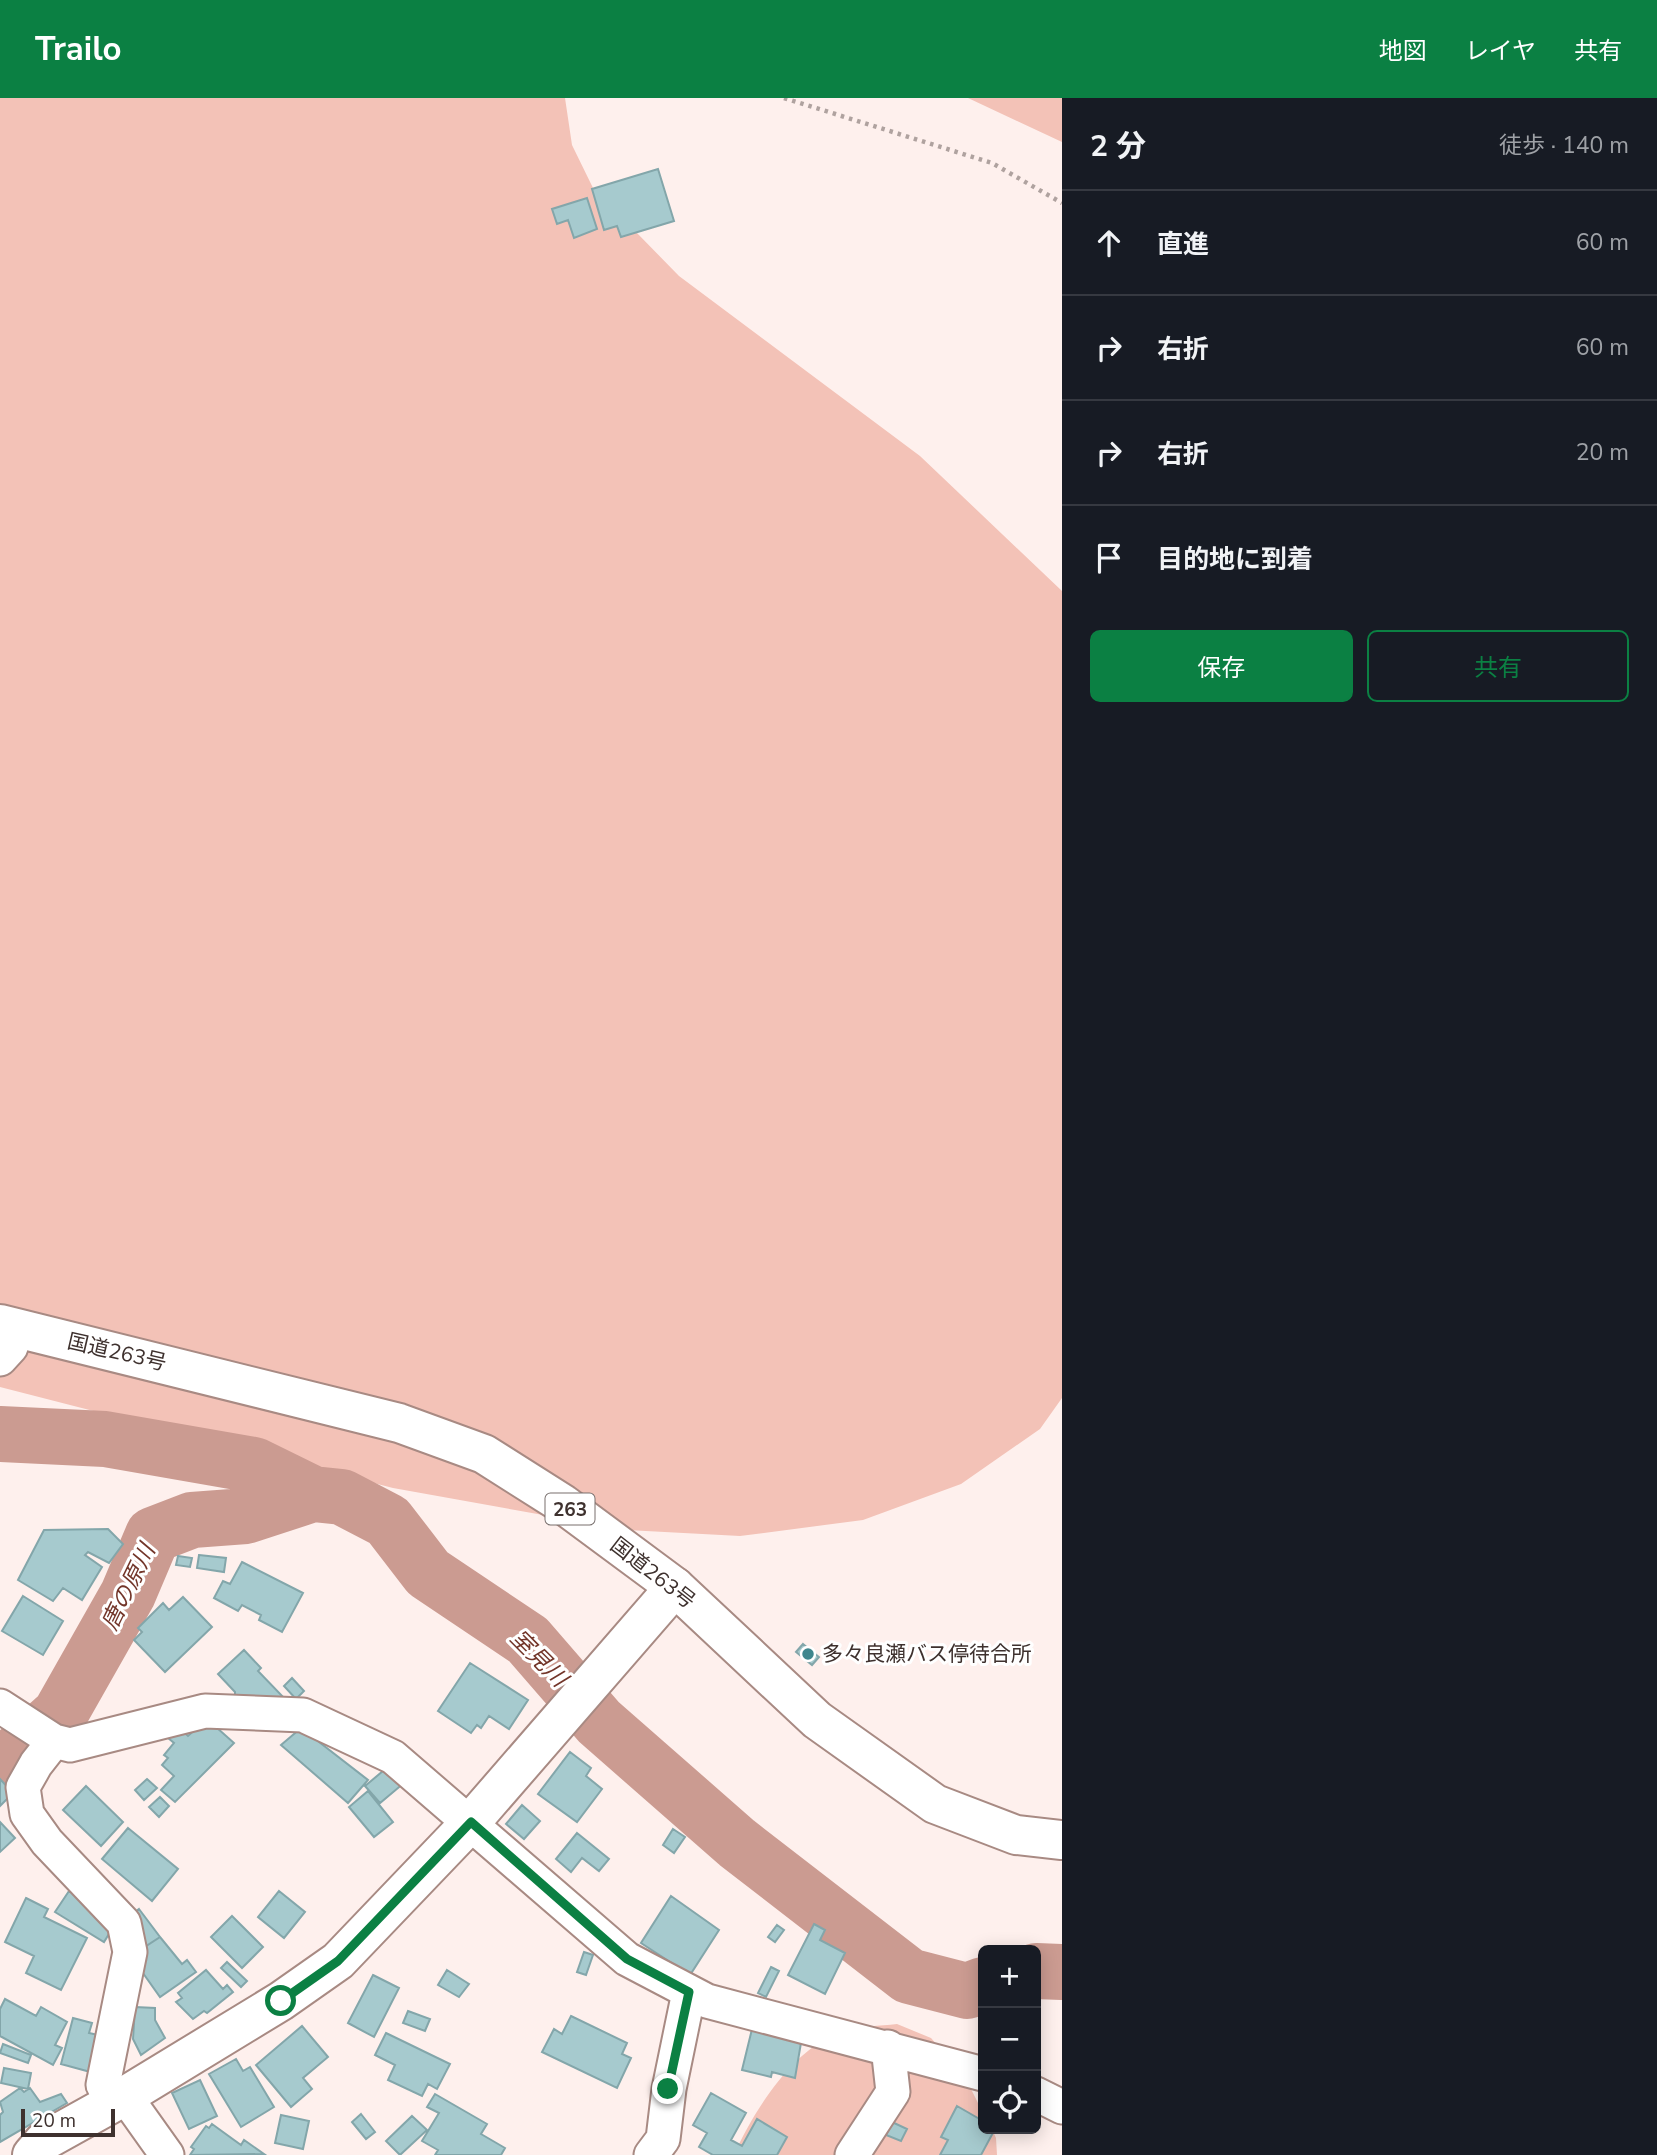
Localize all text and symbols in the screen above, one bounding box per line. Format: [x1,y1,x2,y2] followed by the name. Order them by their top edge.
[35,27,122,72] text: Trailo
[1379,35,1427,67] text: 地図
[1465,35,1536,67] text: レイヤ
[1574,35,1622,67] text: 共有
[1090,126,1146,167] text: 2 分
[1499,130,1629,161] text: 徒歩 · 140 m
[1090,224,1128,262] icon: ahead
[1157,227,1209,262] text: 直進
[1576,227,1629,258] text: 60 m
[1090,329,1128,367] icon: right
[1157,332,1209,367] text: 右折
[1576,332,1629,363] text: 60 m
[1090,434,1128,472] icon: right
[1157,437,1209,472] text: 右折
[1576,437,1629,468] text: 20 m
[1090,539,1128,577] icon: arrive
[1157,542,1313,577] text: 目的地に到着
[1090,630,1353,702] button: 保存
[1367,630,1629,702] button: 共有
[65,1327,169,1377] street label: 国道263号
[546,1494,594,1525] road number: 263
[605,1531,701,1615] street label: 国道263号
[94,1536,164,1635] water label: 唐の原川
[503,1623,576,1696] water label: 室見川
[822,1640,1032,1668] place label: 多々良瀬バス停待合所
[800,1646,816,1662] marker: 多々良瀬バス停待合所
[978,1945,1041,2134] map controls
[978,1945,1041,2008] button: +
[265,1985,296,2016] route start
[978,2008,1041,2071] button: −
[978,2071,1041,2134] button: locate
[652,2073,683,2104] route end
[21,2106,116,2138] scale bar
[32,2108,76,2134] text: 20 m

